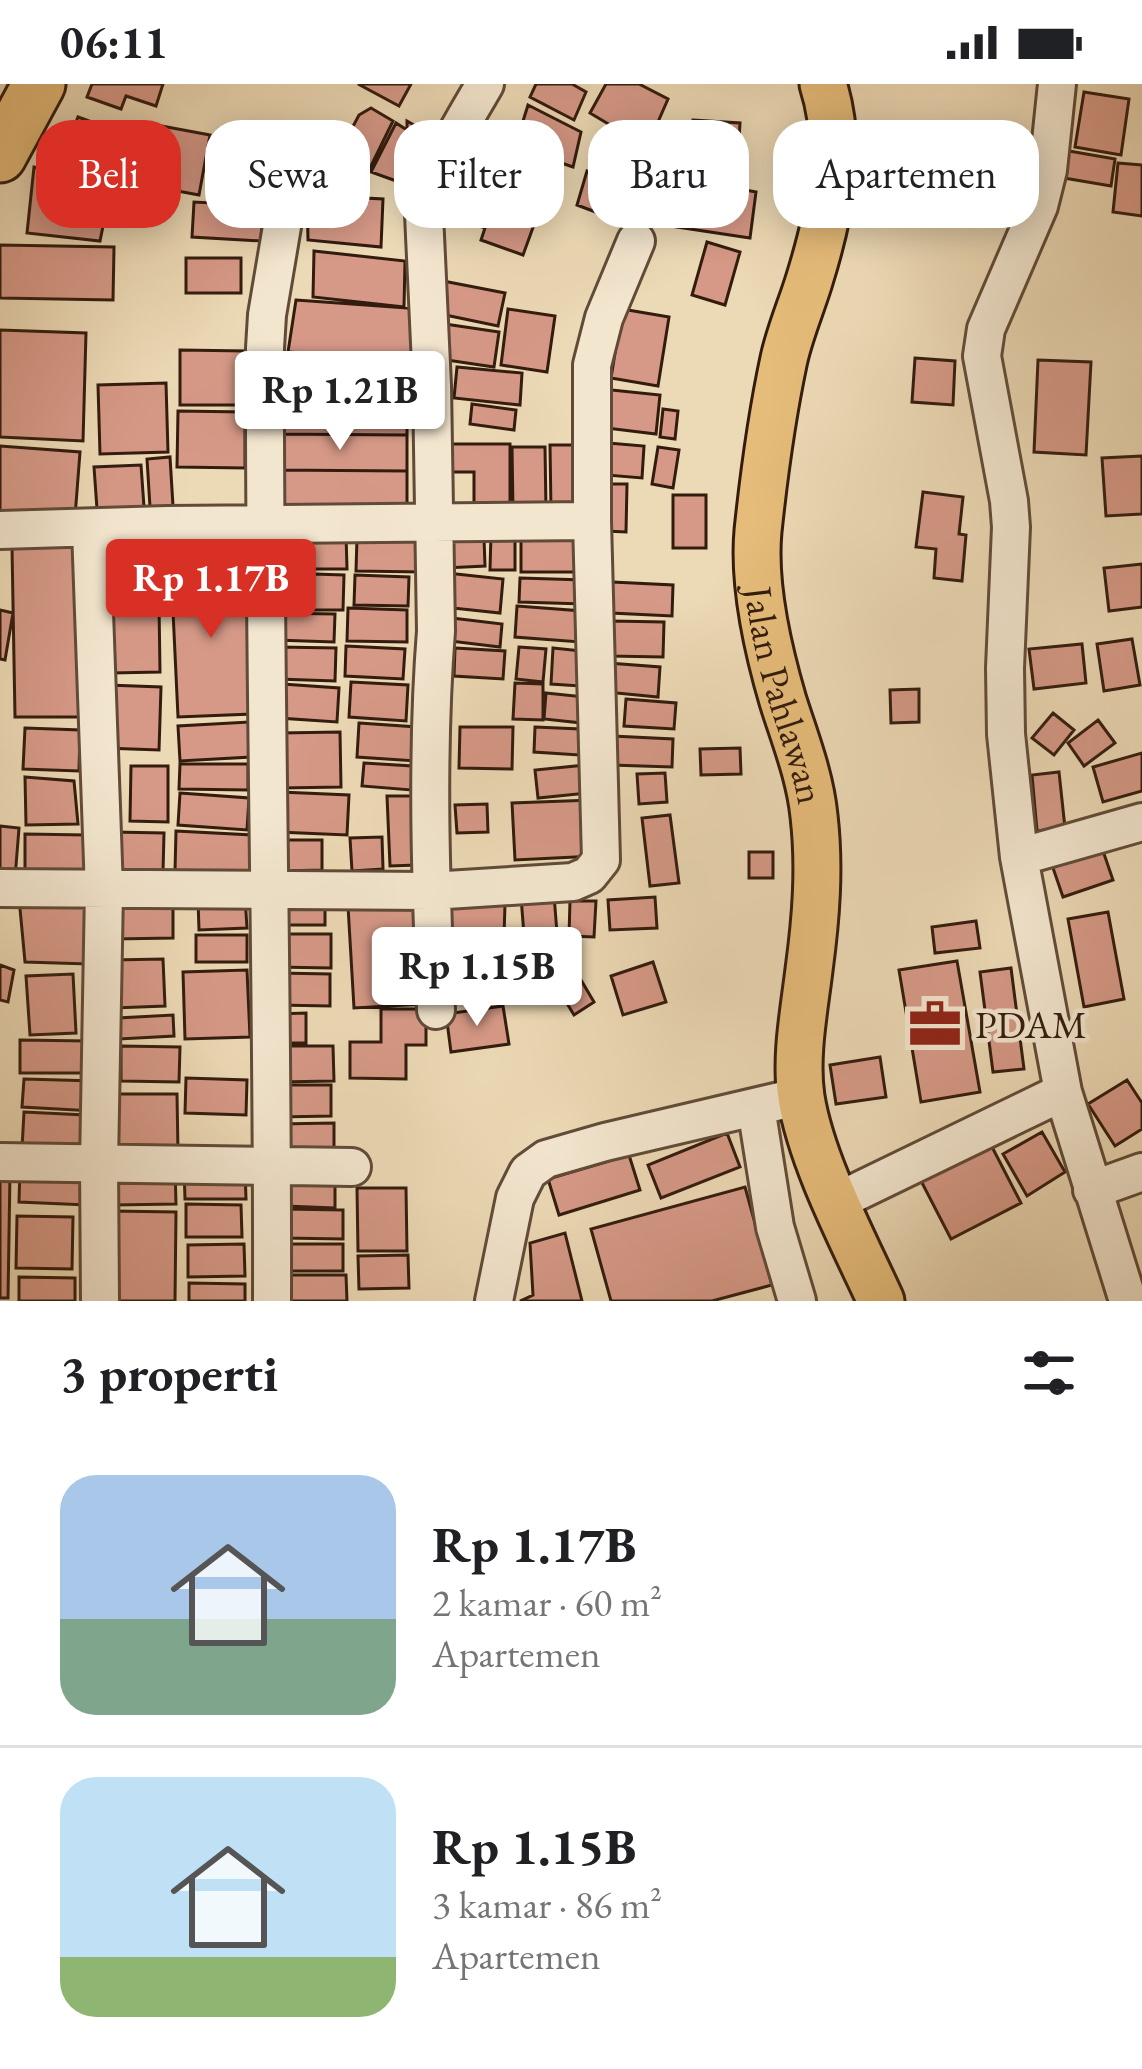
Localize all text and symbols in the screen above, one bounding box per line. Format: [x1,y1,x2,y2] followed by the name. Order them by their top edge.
[60,13,168,71] text: 06:11
[36,120,181,228] chip: Beli
[205,120,370,228] chip: Sewa
[394,120,564,228] chip: Filter
[588,120,749,228] chip: Baru
[773,120,1039,228] chip: Apartemen
[216,351,464,453] pin: Rp 1.21B
[262,364,418,415] text: Rp 1.21B
[87,539,335,641] pin: Rp 1.17B
[133,552,289,603] text: Rp 1.17B
[733,580,838,808] street label: Jalan Pahlawan
[353,927,601,1029] pin: Rp 1.15B
[399,940,555,991] text: Rp 1.15B
[906,995,964,1053] office icon: PDAM
[975,999,1087,1050] place label: PDAM
[60,1340,278,1406] text: 3 properti
[1016,1340,1082,1406] icon: filters
[432,1511,636,1577] text: Rp 1.17B
[156,1523,300,1667] icon: home
[432,1577,662,1628] text: 2 kamar · 60 m²
[432,1628,601,1679] text: Apartemen
[432,1813,636,1879] text: Rp 1.15B
[156,1825,300,1969] icon: home
[432,1879,662,1930] text: 3 kamar · 86 m²
[432,1930,601,1981] text: Apartemen

